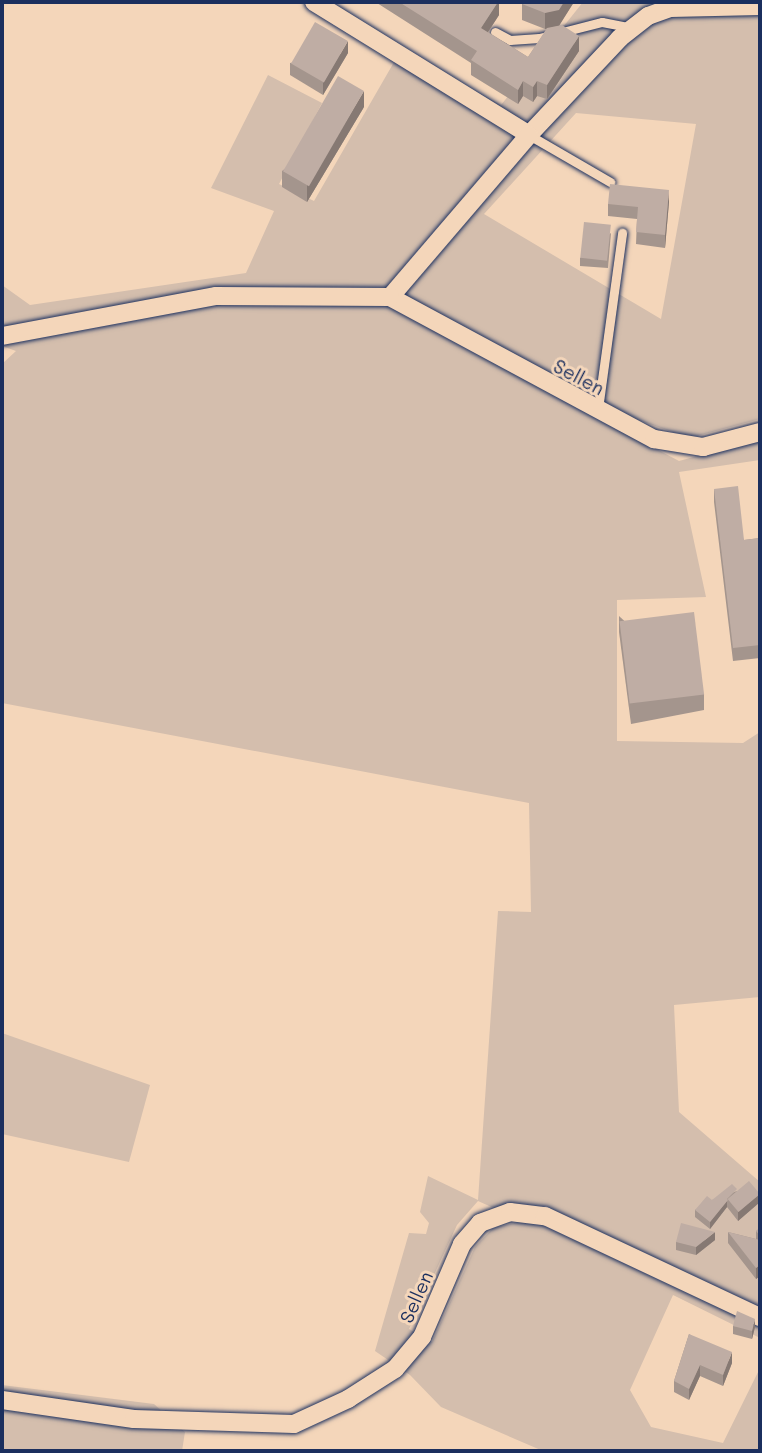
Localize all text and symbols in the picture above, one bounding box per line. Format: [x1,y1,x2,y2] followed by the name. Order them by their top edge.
[550,354,608,400] street label: Sellen
[395,1268,437,1326] street label: Sellen

